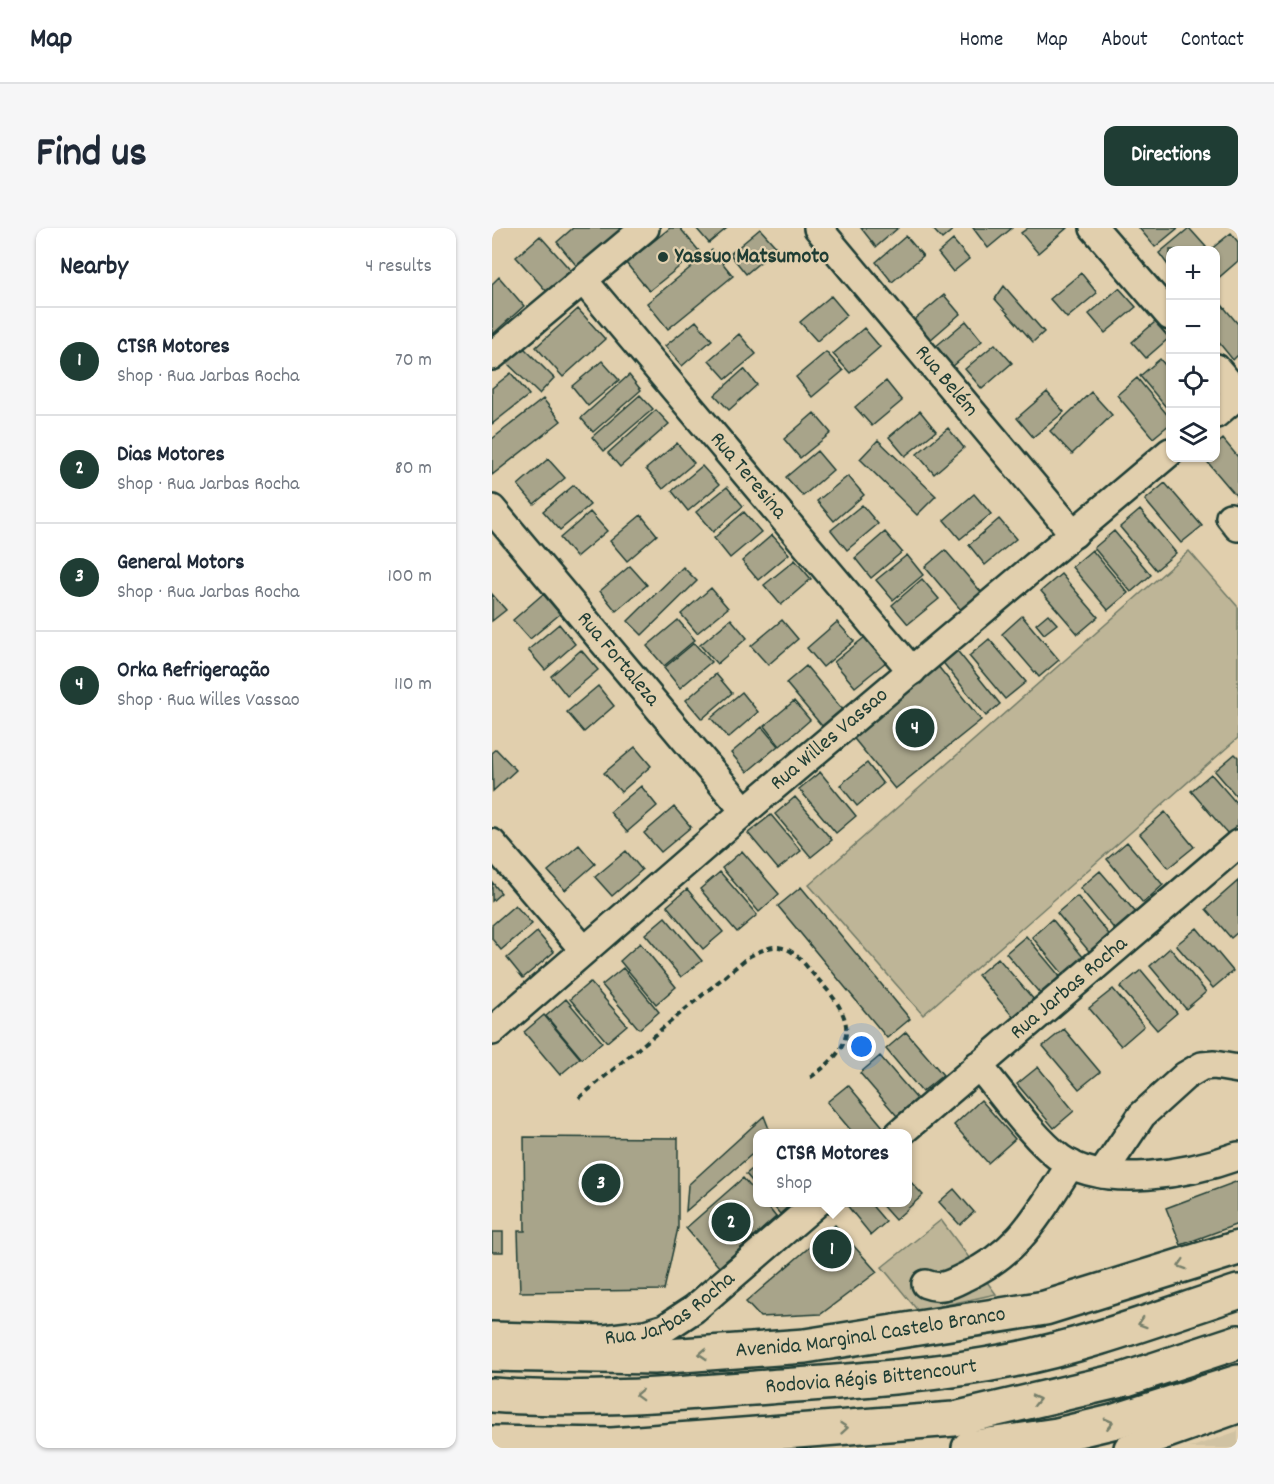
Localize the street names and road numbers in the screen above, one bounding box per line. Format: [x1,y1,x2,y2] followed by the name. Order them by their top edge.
[907,339,986,424] street label: Rua Belém
[702,425,794,527] street label: Rua Teresina
[569,605,667,714] street label: Rua Fortaleza
[764,680,895,799] street label: Rua Willes Vassao
[1004,929,1135,1048] street label: Rua Jarbas Rocha
[603,1264,743,1354] street label: Rua Jarbas Rocha
[734,1299,1008,1367] street label: Avenida Marginal Castelo Branco
[764,1351,979,1403] street label: Rodovia Régis Bittencourt

